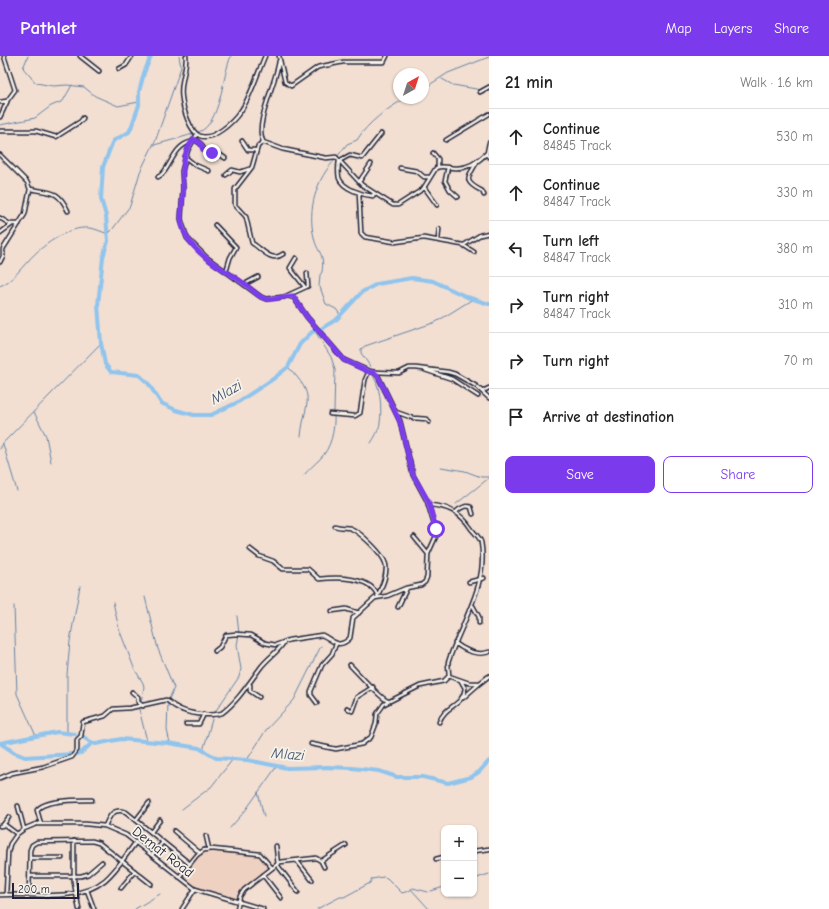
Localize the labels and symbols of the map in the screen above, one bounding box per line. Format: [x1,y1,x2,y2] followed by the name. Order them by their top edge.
[393,68,429,104] north arrow
[203,144,221,162] route end
[206,376,245,409] water label: Mlazi
[427,520,445,538] route start
[270,744,306,764] water label: Mlazi
[129,823,197,881] street label: Demat Road
[12,881,79,900] scale bar

